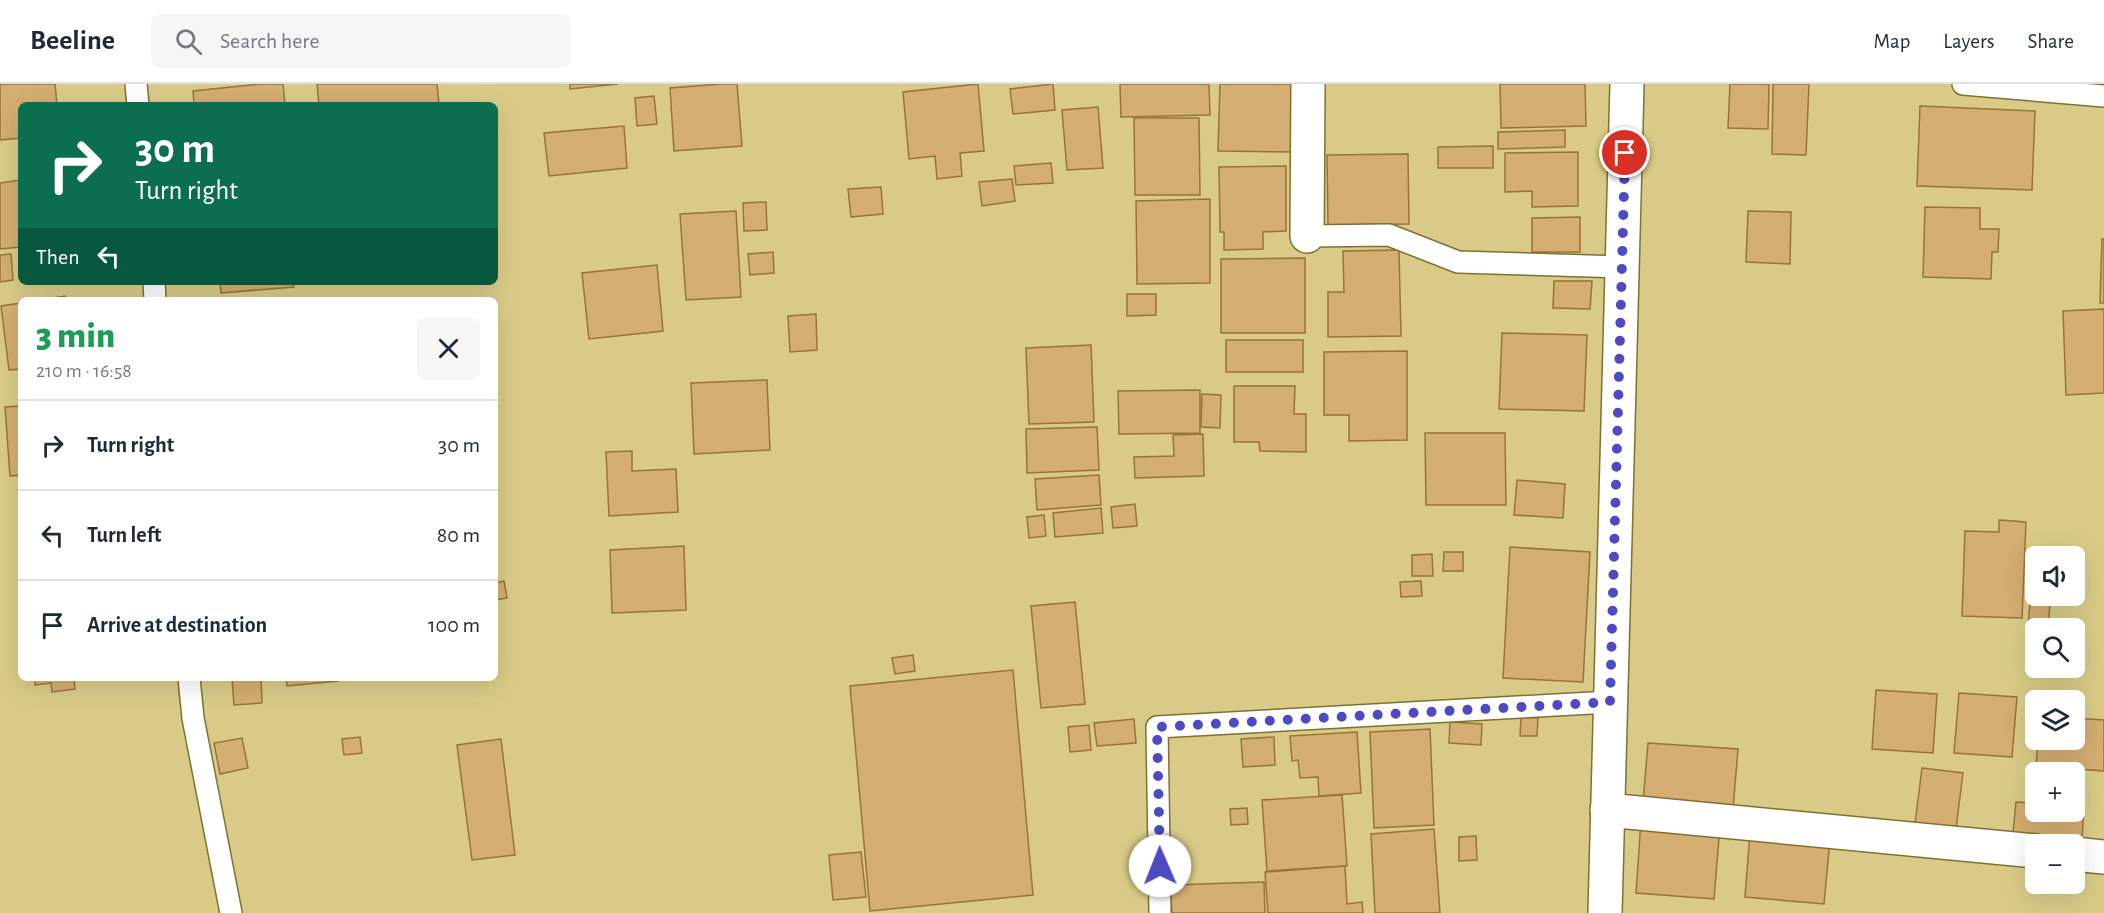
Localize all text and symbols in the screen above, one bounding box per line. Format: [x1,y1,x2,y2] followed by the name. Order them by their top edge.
[151,14,571,68] search box
[172,25,205,58] icon: search
[30,27,115,55] text: Beeline
[220,30,320,52] text: Search here
[1874,31,1910,52] text: Map
[1943,31,1994,52] text: Layers
[2027,31,2074,52] text: Share
[36,126,114,204] icon: right
[1599,127,1650,178] pin
[135,128,215,170] text: 30 m
[1608,136,1641,169] icon: arrive
[135,177,238,204] text: Turn right
[92,240,125,273] icon: left
[36,246,80,268] text: Then
[417,317,480,380] button: close
[36,318,115,354] text: 3 min
[36,361,132,381] text: 210 m · 16:58
[36,429,69,462] icon: right
[87,434,174,456] text: Turn right
[438,434,480,456] text: 30 m
[36,519,69,552] icon: left
[87,524,161,546] text: Turn left
[437,524,480,546] text: 80 m
[2025,546,2085,894] map controls
[2025,546,2085,606] button: sound
[36,609,69,642] icon: arrive
[87,614,267,636] text: Arrive at destination
[428,614,480,636] text: 100 m
[2025,618,2085,678] button: search
[2025,690,2085,750] button: layers
[2025,762,2085,822] button: +
[1128,834,1192,898] position arrow
[2025,834,2085,894] button: −

